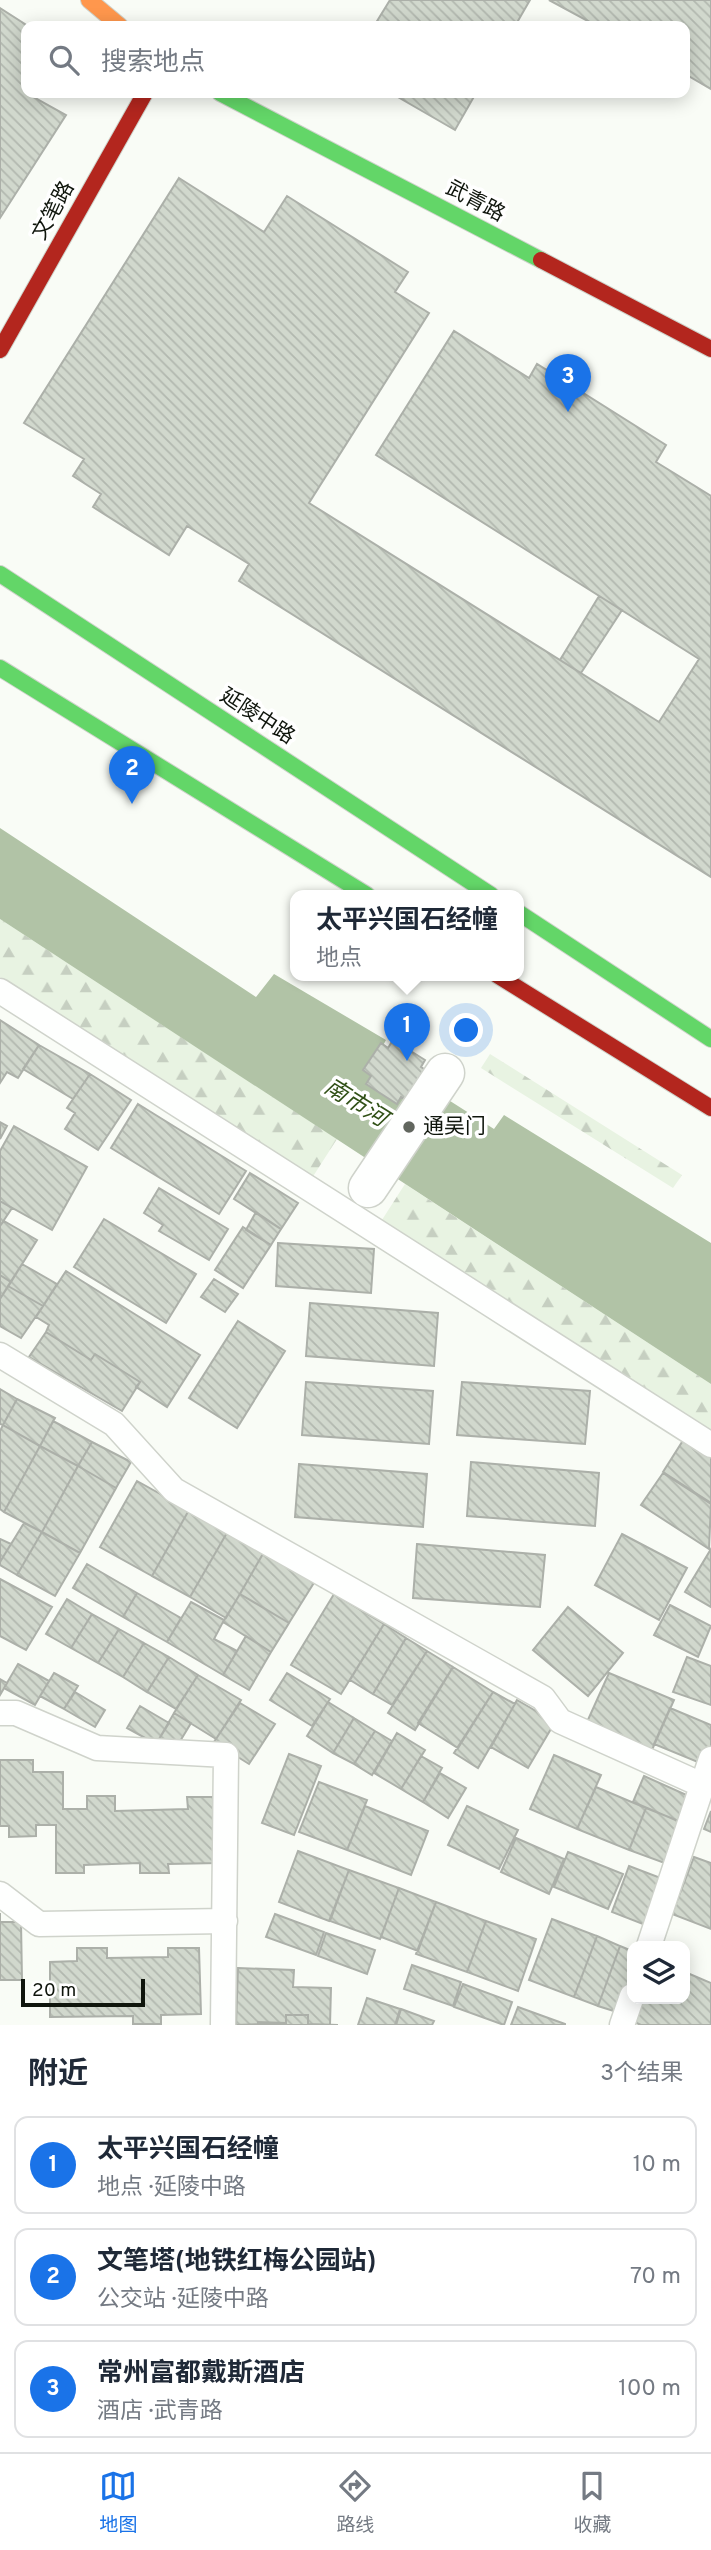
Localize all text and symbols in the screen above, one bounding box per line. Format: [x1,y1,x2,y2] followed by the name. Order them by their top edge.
[21,21,690,98] search box
[45,41,83,79] icon: search
[101,47,205,80] text: 搜索地点
[441,175,509,229] street label: 武青路
[27,177,81,245] street label: 文笔路
[545,354,591,412] pin: 3
[214,683,300,751] street label: 延陵中路
[109,746,155,804] pin: 2
[290,890,524,981] popup
[316,905,498,938] text: 太平兴国石经幢
[316,945,362,974] text: 地点
[384,1003,430,1061] pin: 1
[449,1013,483,1047] your location
[318,1073,395,1137] water label: 南市河
[423,1114,486,1141] place label: 通吴门
[401,1119,417,1135] marker: 通吴门
[627,1941,690,2004] map controls
[627,1941,690,2004] button: layers
[21,1976,145,2008] scale bar
[32,1979,76,2003] text: 20 m
[28,2057,88,2094] text: 附近
[600,2060,683,2089] text: 3个结果
[97,2134,279,2167] text: 太平兴国石经幢
[48,2151,58,2180] text: 1
[633,2151,681,2180] text: 10 m
[97,2174,246,2203] text: 地点 · 延陵中路
[97,2246,376,2279] text: 文笔塔(地铁红梅公园站)
[46,2263,60,2292] text: 2
[630,2263,681,2292] text: 70 m
[97,2286,269,2315] text: 公交站 · 延陵中路
[97,2358,305,2391] text: 常州富都戴斯酒店
[46,2375,60,2404] text: 3
[618,2375,681,2404] text: 100 m
[97,2398,223,2427] text: 酒店 · 武青路
[99,2467,138,2538] tab: 地图
[336,2467,375,2538] tab: 路线
[573,2467,612,2538] tab: 收藏

